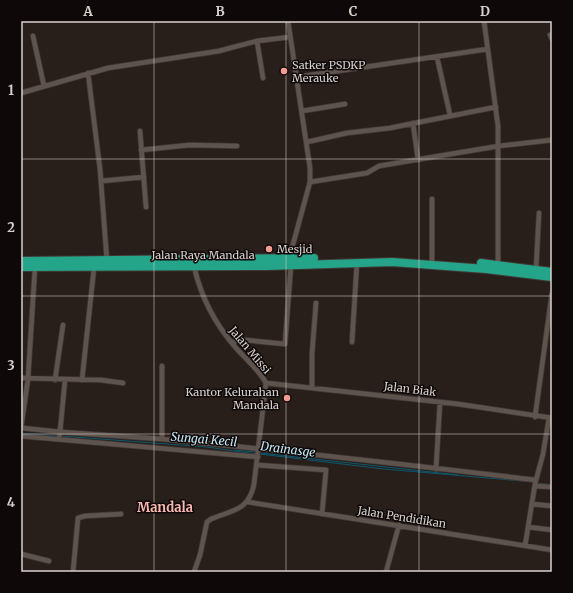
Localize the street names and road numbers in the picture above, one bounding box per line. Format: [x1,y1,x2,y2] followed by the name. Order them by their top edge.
[150,248,255,262] street label: Jalan Raya Mandala
[225,323,274,377] street label: Jalan Missi
[382,379,437,399] street label: Jalan Biak
[356,503,448,531] street label: Jalan Pendidikan

